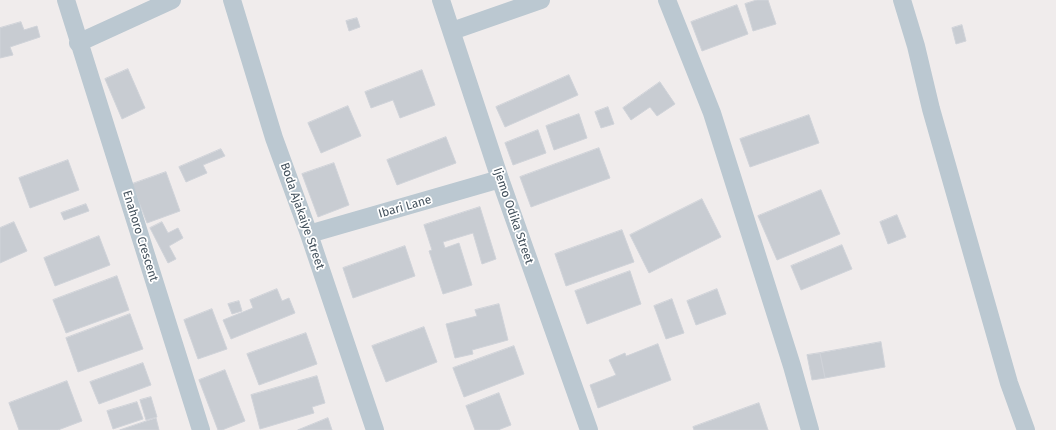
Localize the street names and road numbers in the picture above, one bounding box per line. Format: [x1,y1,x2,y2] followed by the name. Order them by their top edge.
[277,161,327,271] street label: Boda Ajakaiye Street
[490,166,536,266] street label: Ijemo Odika Street
[119,189,161,283] street label: Enahoro Crescent
[377,193,433,221] street label: Ibari Lane

